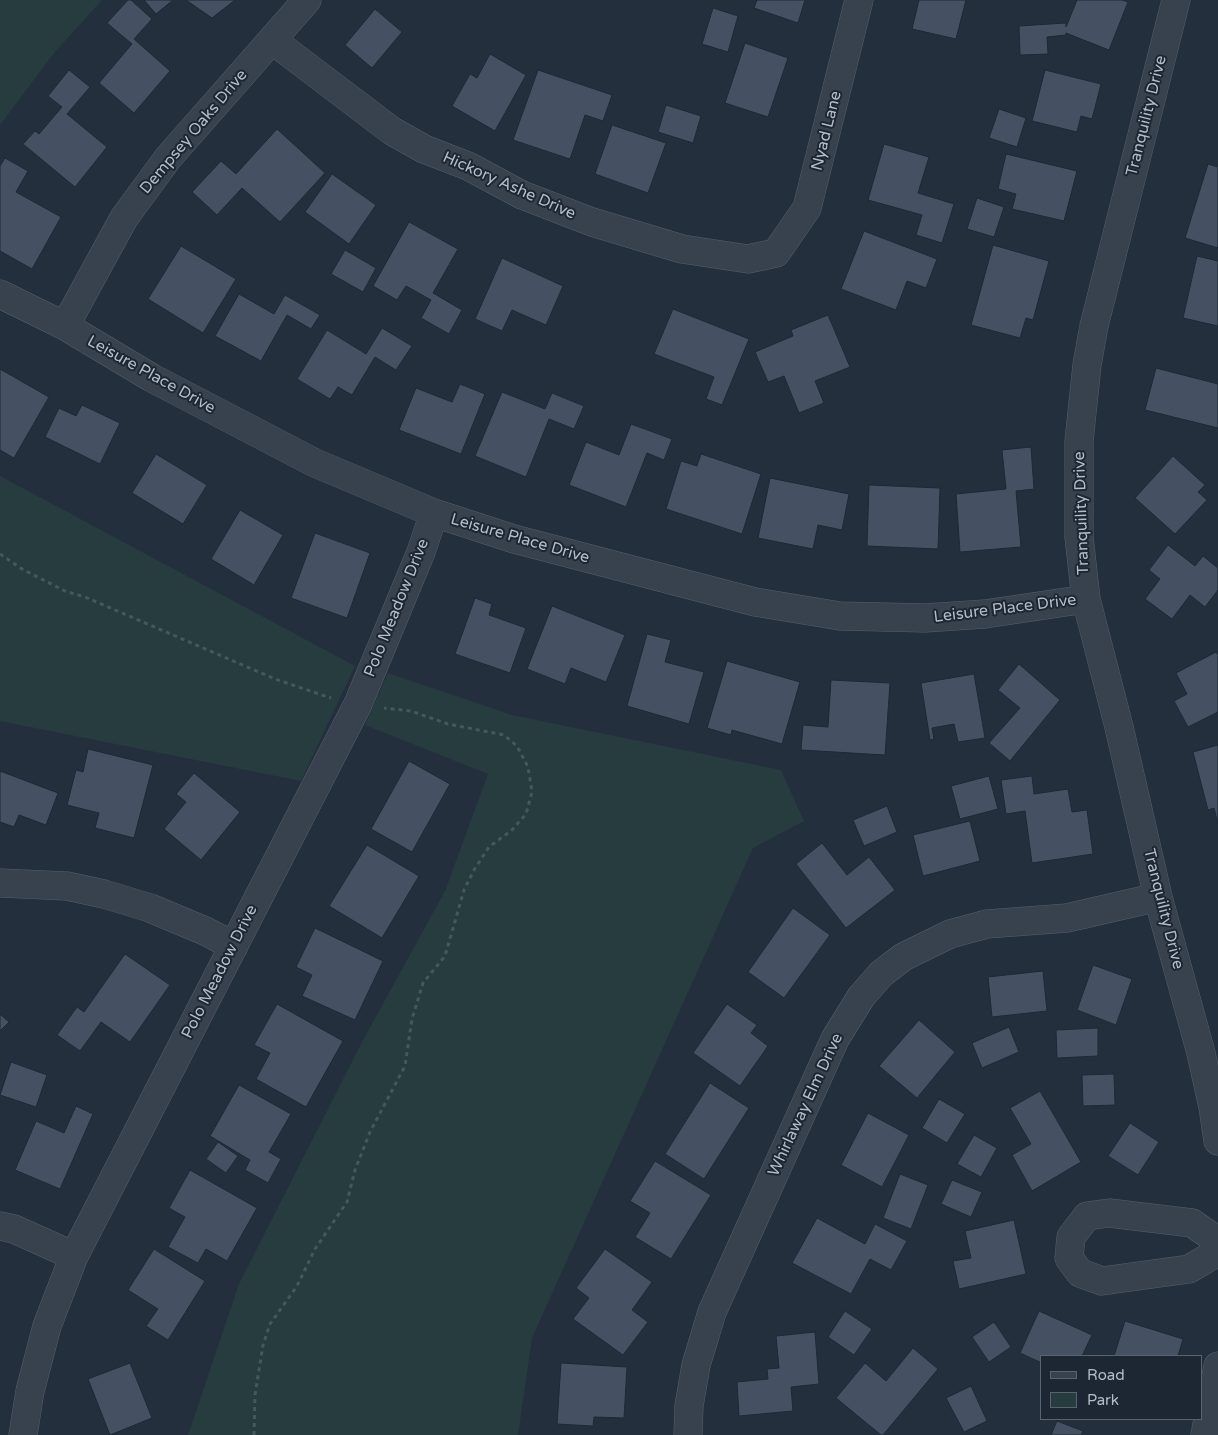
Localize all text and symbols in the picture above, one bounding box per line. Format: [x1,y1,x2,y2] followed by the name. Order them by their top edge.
[1123,54,1171,178] street label: Tranquility Drive
[136,66,252,198] street label: Dempsey Oaks Drive
[808,89,846,173] street label: Nyad Lane
[440,148,578,224] street label: Hickory Ashe Drive
[84,332,218,418] street label: Leisure Place Drive
[1070,451,1094,575] street label: Tranquility Drive
[448,510,592,568] street label: Leisure Place Drive
[360,536,434,680] street label: Polo Meadow Drive
[933,591,1077,627] street label: Leisure Place Drive
[1139,847,1187,971] street label: Tranquility Drive
[178,902,262,1042] street label: Polo Meadow Drive
[764,1030,848,1180] street label: Whirlaway Elm Drive
[1040,1355,1203,1420] legend
[1087,1366,1125,1384] text: Road
[1087,1391,1119,1409] text: Park

